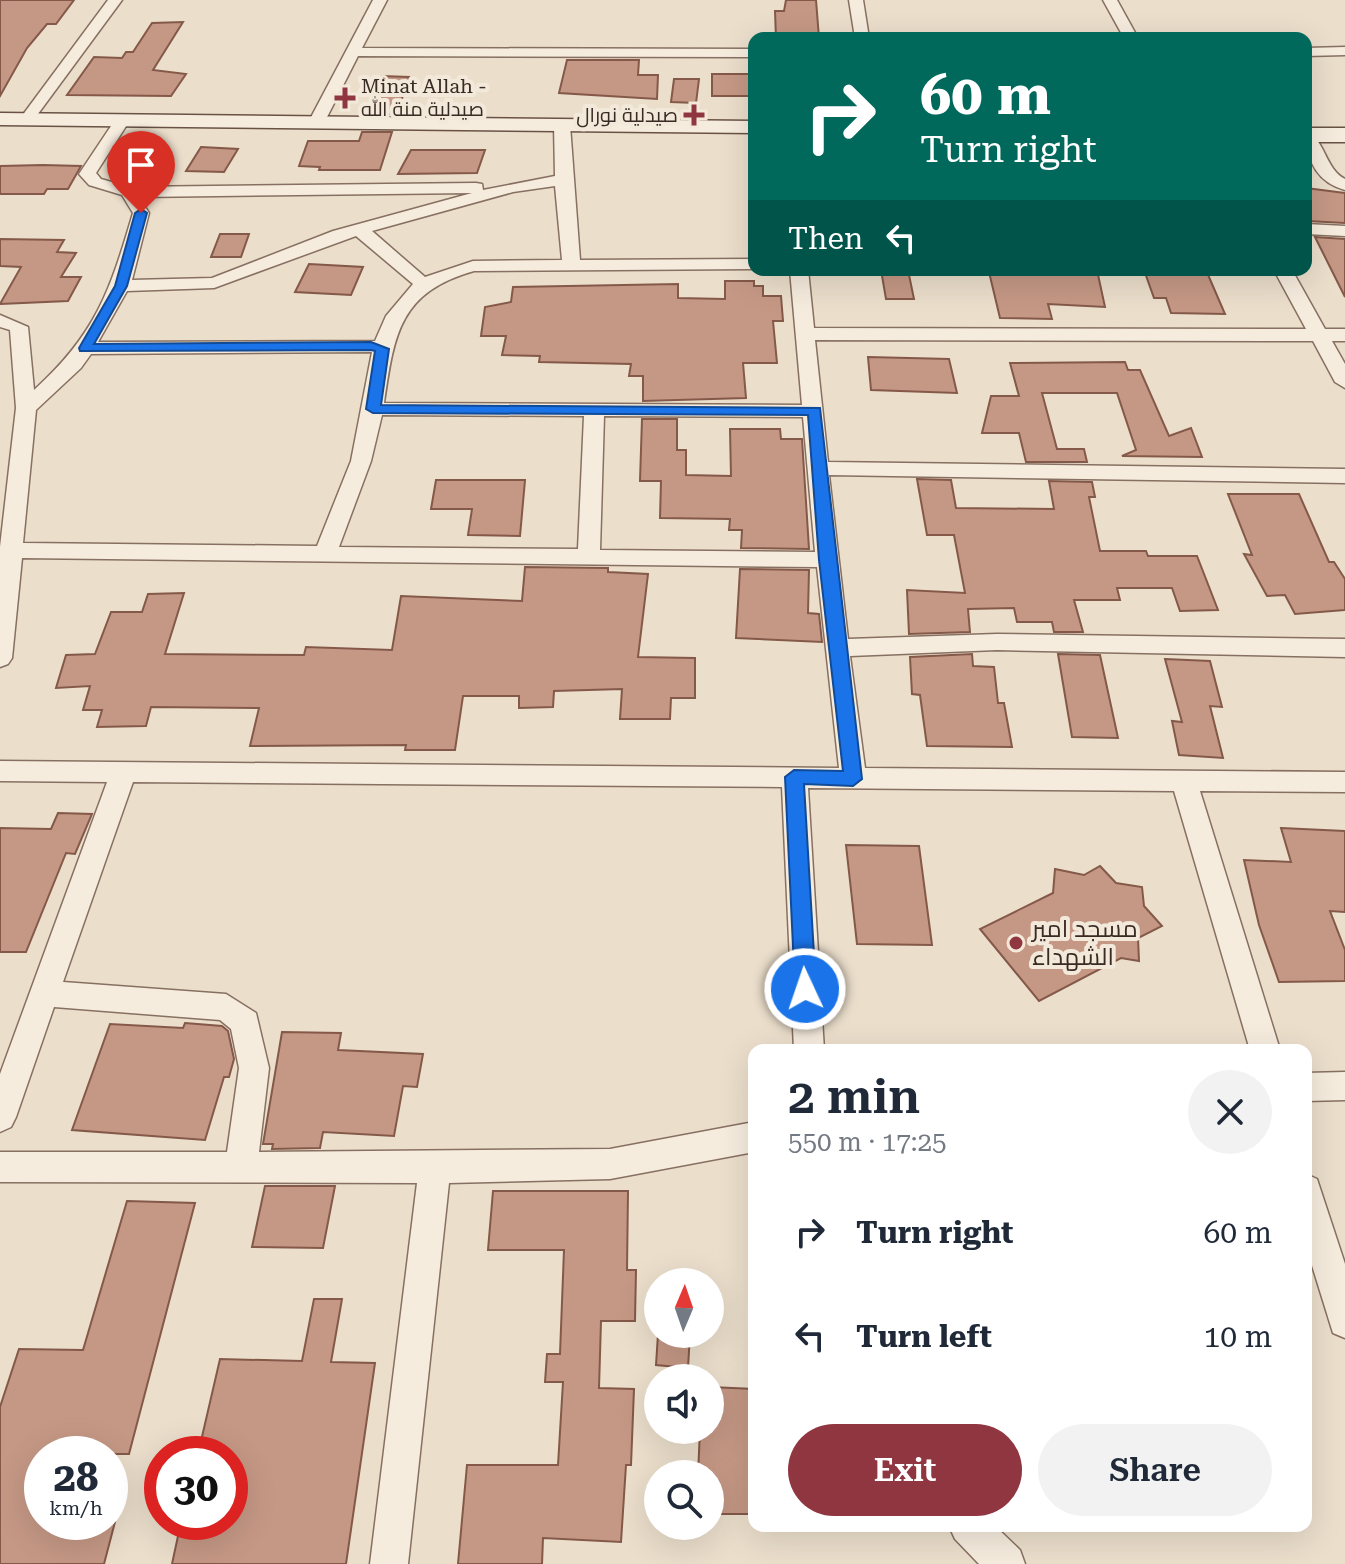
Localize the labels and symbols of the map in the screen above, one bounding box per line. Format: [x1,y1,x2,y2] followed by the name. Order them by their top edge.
[361,74,487,121] place label: Minat Allah - صيدلية منة الله
[336,89,354,107] marker: Minat Allah - صيدلية منة الله
[576,103,678,128] place label: صيدلية نورال
[685,106,703,124] marker: صيدلية نورال
[107,131,175,213] pin
[1030,915,1138,971] place label: مسجد امير الشهداء
[1007,934,1025,952] marker: مسجد امير الشهداء
[763,947,847,1031] position arrow
[644,1268,724,1348] north arrow
[144,1436,248,1540] speed limit sign: 30

